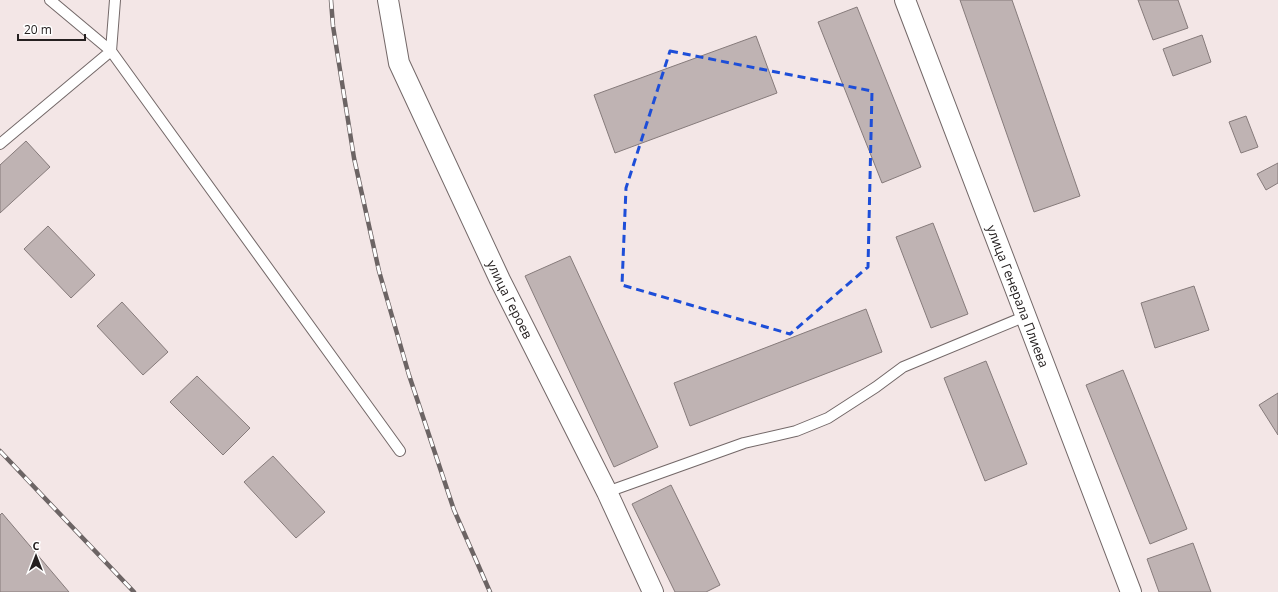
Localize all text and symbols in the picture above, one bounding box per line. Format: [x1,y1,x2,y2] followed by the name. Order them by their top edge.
[18,16,85,42] scale bar
[24,21,52,38] text: 20 m
[983,222,1053,370] street label: улица Генерала Плиева
[483,257,537,342] street label: улица Героев
[16,536,56,576] north arrow
[32,538,40,553] text: С

